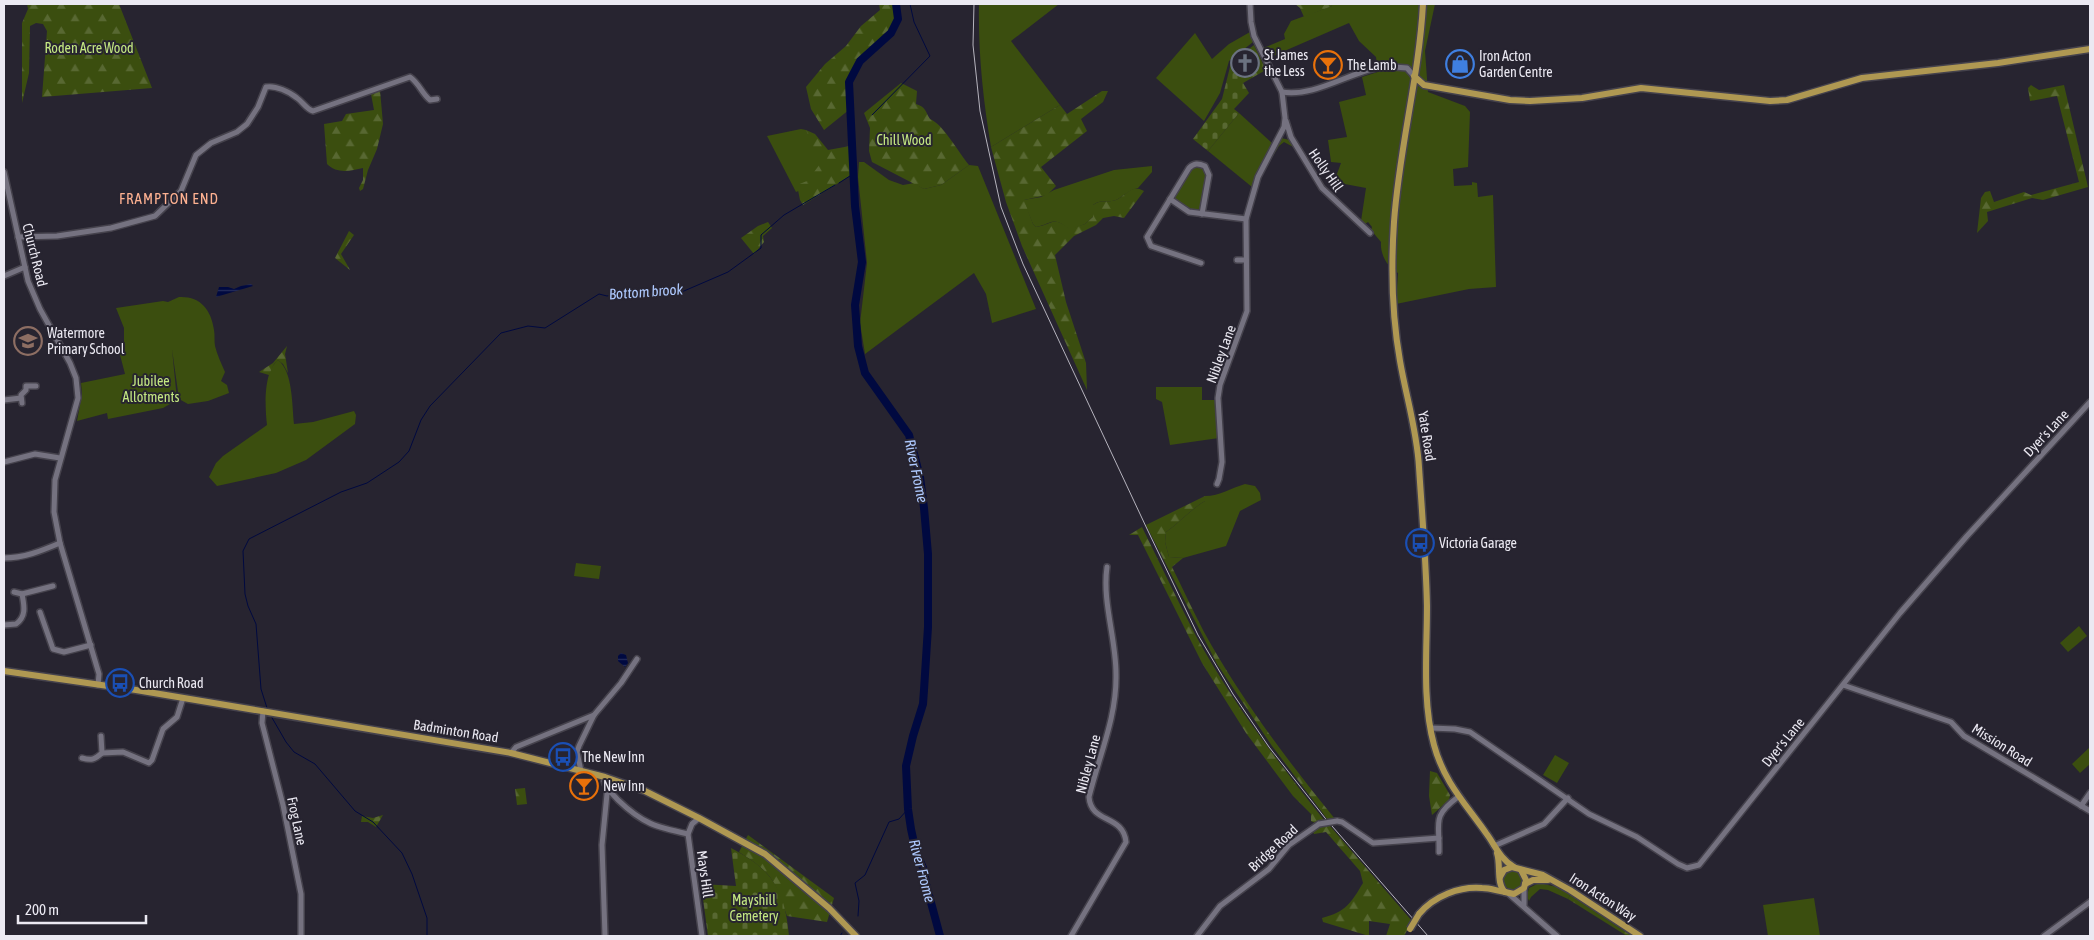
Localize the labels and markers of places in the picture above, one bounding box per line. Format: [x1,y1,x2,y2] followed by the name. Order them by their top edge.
[1264,47,1308,79] place label: St James the Less
[1230,48,1260,78] church icon: St James the Less
[1479,48,1553,80] place label: Iron Acton Garden Centre
[1445,49,1475,79] shop icon: Iron Acton Garden Centre
[1313,50,1343,80] bar icon: The Lamb
[1347,57,1397,73] place label: The Lamb
[47,325,125,357] place label: Watermore Primary School
[13,326,43,356] school or university icon: Watermore Primary School
[1405,528,1435,558] bus stop icon: Victoria Garage
[1439,535,1517,551] place label: Victoria Garage
[105,668,135,698] bus stop icon: Church Road
[139,675,204,691] place label: Church Road
[548,742,578,772] bus stop icon: The New Inn
[582,749,645,765] place label: The New Inn
[569,771,599,801] bar icon: New Inn
[603,778,645,794] place label: New Inn

